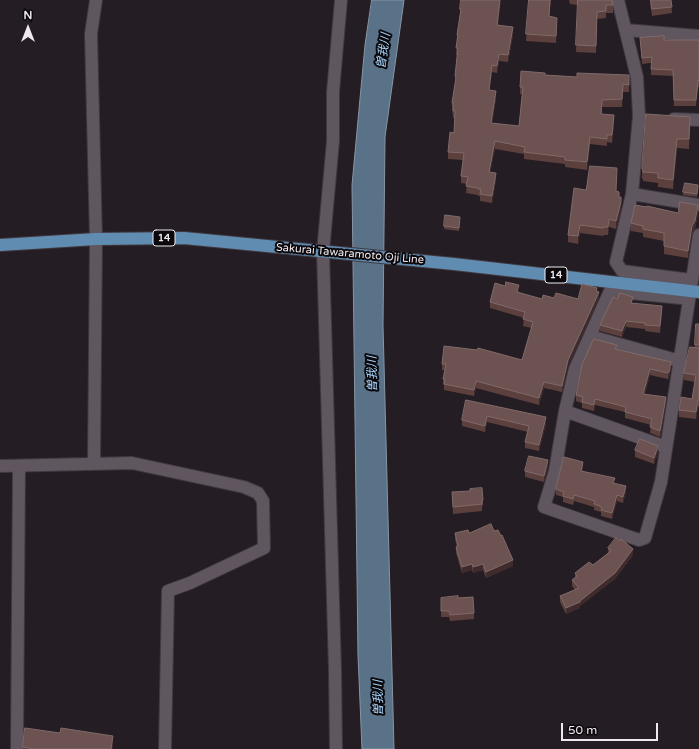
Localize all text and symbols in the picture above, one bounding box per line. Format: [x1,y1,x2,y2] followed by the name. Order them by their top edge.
[8,8,48,48] north arrow
[24,9,32,22] text: N
[374,32,394,70] water label: 曽我川
[153,230,175,246] road number: 14
[276,241,424,267] street label: Sakurai Tawaramoto Oji Line
[545,267,567,283] road number: 14
[365,356,381,392] water label: 曽我川
[371,680,387,716] water label: 曽我川
[563,715,660,741] scale bar
[568,723,597,737] text: 50 m

